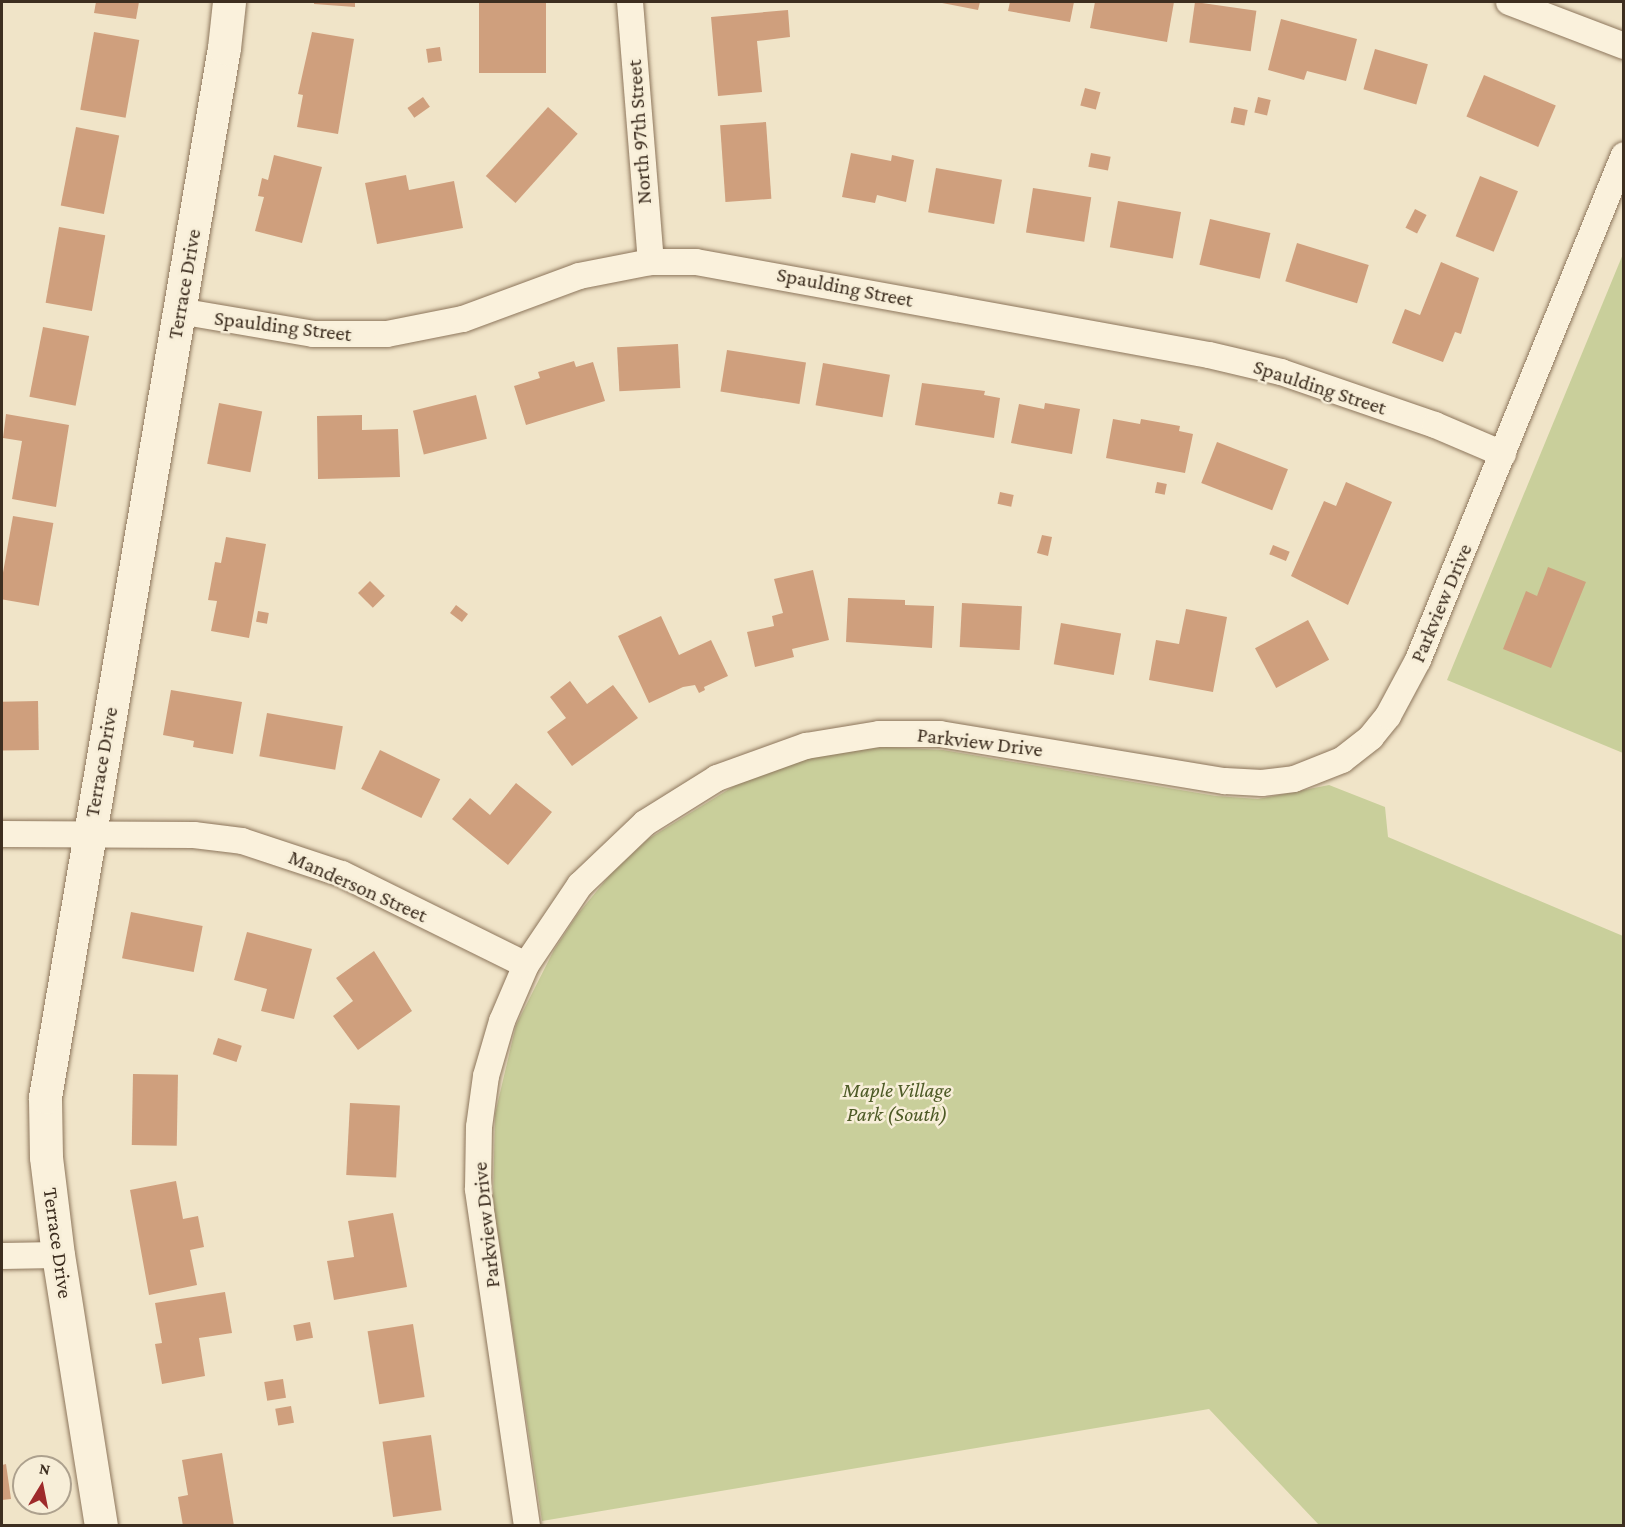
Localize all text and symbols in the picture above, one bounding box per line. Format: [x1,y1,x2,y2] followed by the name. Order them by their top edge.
[621,59,657,205] street label: North 97th Street
[162,227,206,341] street label: Terrace Drive
[775,261,915,313] street label: Spaulding Street
[213,305,353,347] street label: Spaulding Street
[1250,354,1390,420] street label: Spaulding Street
[1405,540,1477,666] street label: Parkview Drive
[79,705,123,819] street label: Terrace Drive
[916,722,1044,762] street label: Parkview Drive
[285,844,431,928] street label: Manderson Street
[843,1077,951,1127] park label: Maple Village Park (South)
[467,1161,505,1289] street label: Parkview Drive
[38,1186,78,1300] street label: Terrace Drive
[12,1455,72,1515] north arrow
[38,1459,52,1478] text: N

